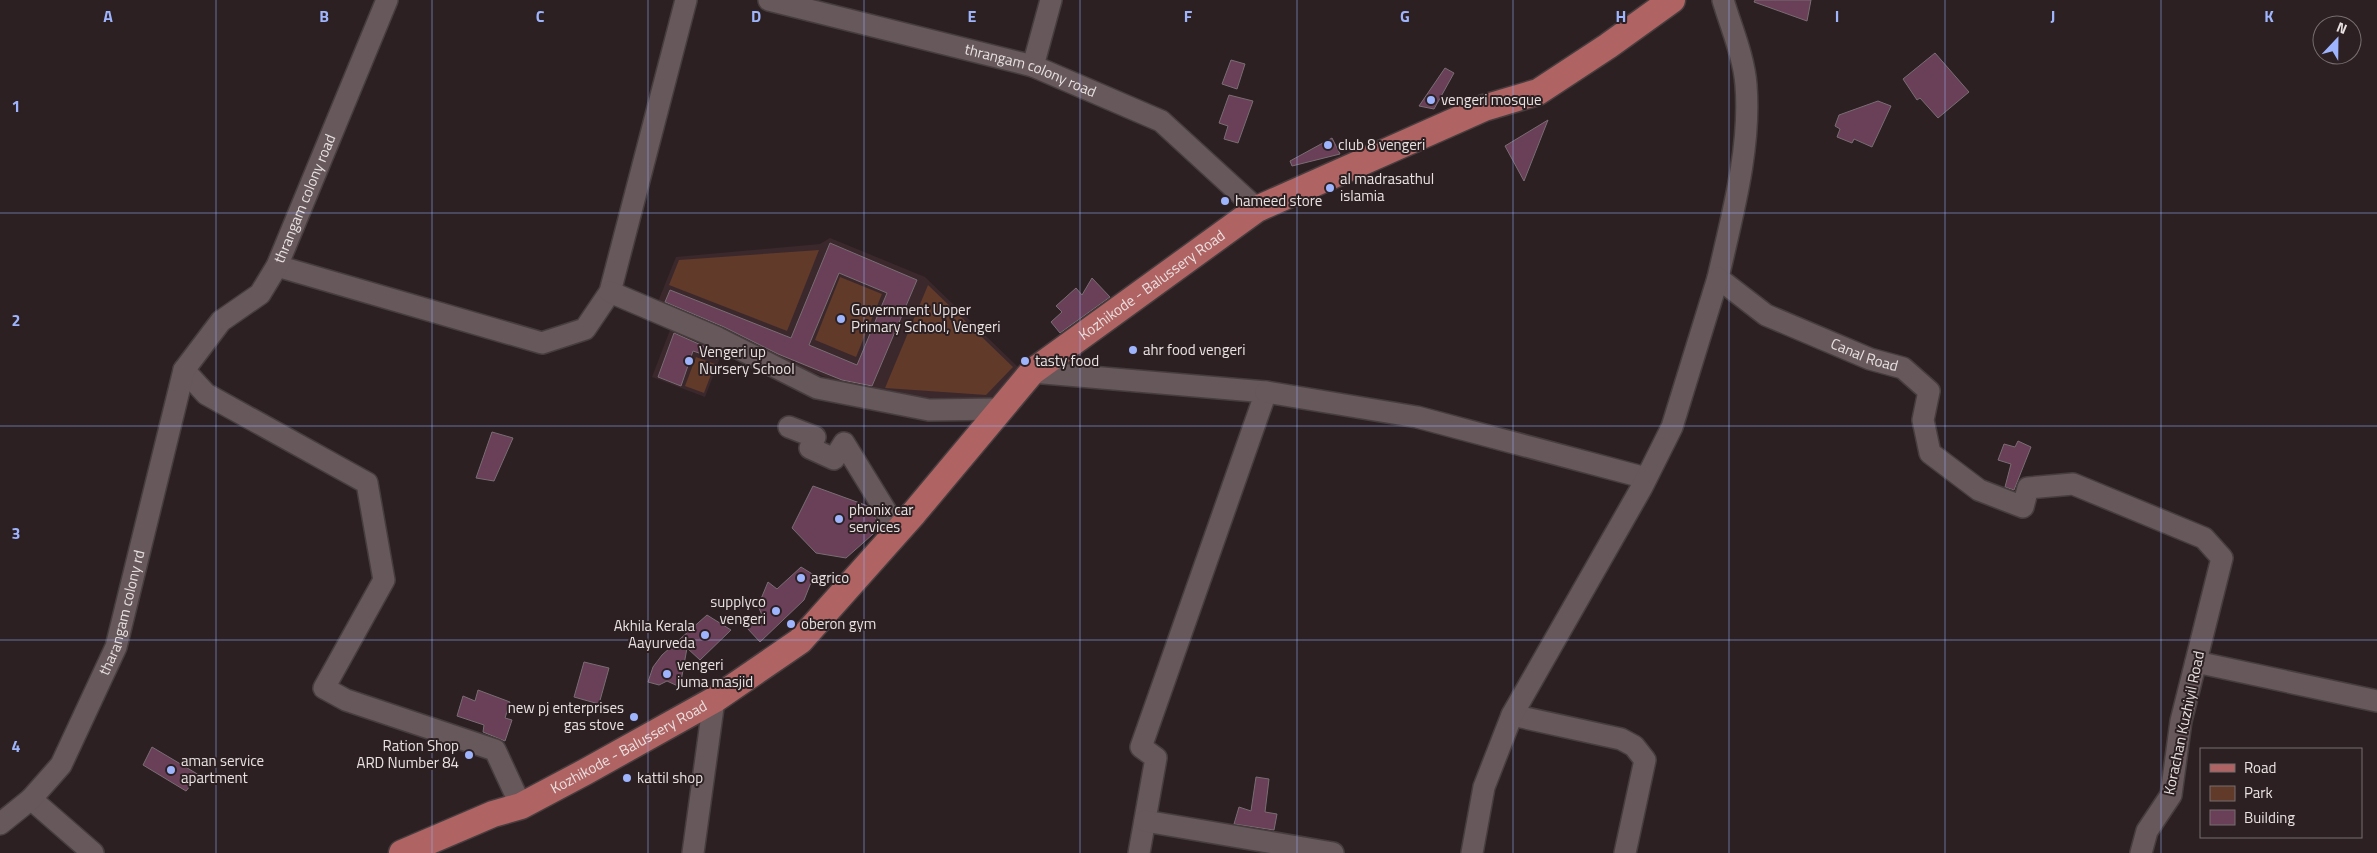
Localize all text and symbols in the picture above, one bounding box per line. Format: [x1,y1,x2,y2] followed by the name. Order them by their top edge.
[103,4,113,28] text: A
[319,4,329,28] text: B
[536,4,545,28] text: C
[751,4,761,28] text: D
[968,4,977,28] text: E
[1184,4,1193,28] text: F
[1400,4,1410,28] text: G
[1616,4,1626,28] text: H
[1835,4,1839,28] text: I
[2051,4,2055,28] text: J
[2264,4,2274,28] text: K
[2312,15,2362,65] north arrow
[2334,16,2350,39] text: N
[962,37,1100,103] street label: thrangam colony road
[1441,88,1542,111] place label: vengeri mosque
[12,94,20,118] text: 1
[1425,94,1437,106] marker: vengeri mosque
[267,130,341,267] street label: thrangam colony road
[1338,133,1425,156] place label: club 8 vengeri
[1322,139,1334,151] marker: club 8 vengeri
[1340,167,1434,207] place label: al madrasathul islamia
[1324,182,1336,194] marker: al madrasathul islamia
[1235,189,1322,212] place label: hameed store
[1219,195,1231,207] marker: hameed store
[1074,224,1230,346] street label: Kozhikode - Balussery Road
[851,298,1000,338] place label: Government Upper Primary School, Vengeri
[12,308,20,332] text: 2
[835,313,847,325] marker: Government Upper Primary School, Vengeri
[1827,332,1901,377] street label: Canal Road
[1143,338,1245,361] place label: ahr food vengeri
[699,340,795,380] place label: Vengeri up Nursery School
[1127,344,1139,356] marker: ahr food vengeri
[1035,349,1099,372] place label: tasty food
[683,355,695,367] marker: Vengeri up Nursery School
[1019,355,1031,367] marker: tasty food
[849,498,914,538] place label: phonix car services
[833,513,845,525] marker: phonix car services
[12,521,20,545] text: 3
[92,547,150,679] street label: tharangam colony rd
[811,566,849,589] place label: agrico
[795,572,807,584] marker: agrico
[710,590,766,630] place label: supplyco vengeri
[770,605,782,617] marker: supplyco vengeri
[801,612,876,635] place label: oberon gym
[614,614,695,654] place label: Akhila Kerala Aayurveda
[785,618,797,630] marker: oberon gym
[699,629,711,641] marker: Akhila Kerala Aayurveda
[2157,649,2210,797] street label: Korachan Kuzhiyil Road
[676,653,753,693] place label: vengeri juma masjid
[661,668,673,680] marker: vengeri juma masjid
[546,694,711,799] street label: Kozhikode - Balussery Road
[508,696,624,736] place label: new pj enterprises gas stove
[628,711,640,723] marker: new pj enterprises gas stove
[12,734,21,758] text: 4
[356,734,459,774] place label: Ration Shop ARD Number 84
[2200,748,2362,838] legend
[181,749,264,789] place label: aman service apartment
[463,749,475,761] marker: Ration Shop ARD Number 84
[2244,756,2276,779] text: Road
[165,764,177,776] marker: aman service apartment
[637,766,703,789] place label: kattil shop
[621,772,633,784] marker: kattil shop
[2244,781,2273,804] text: Park
[2244,806,2295,829] text: Building

